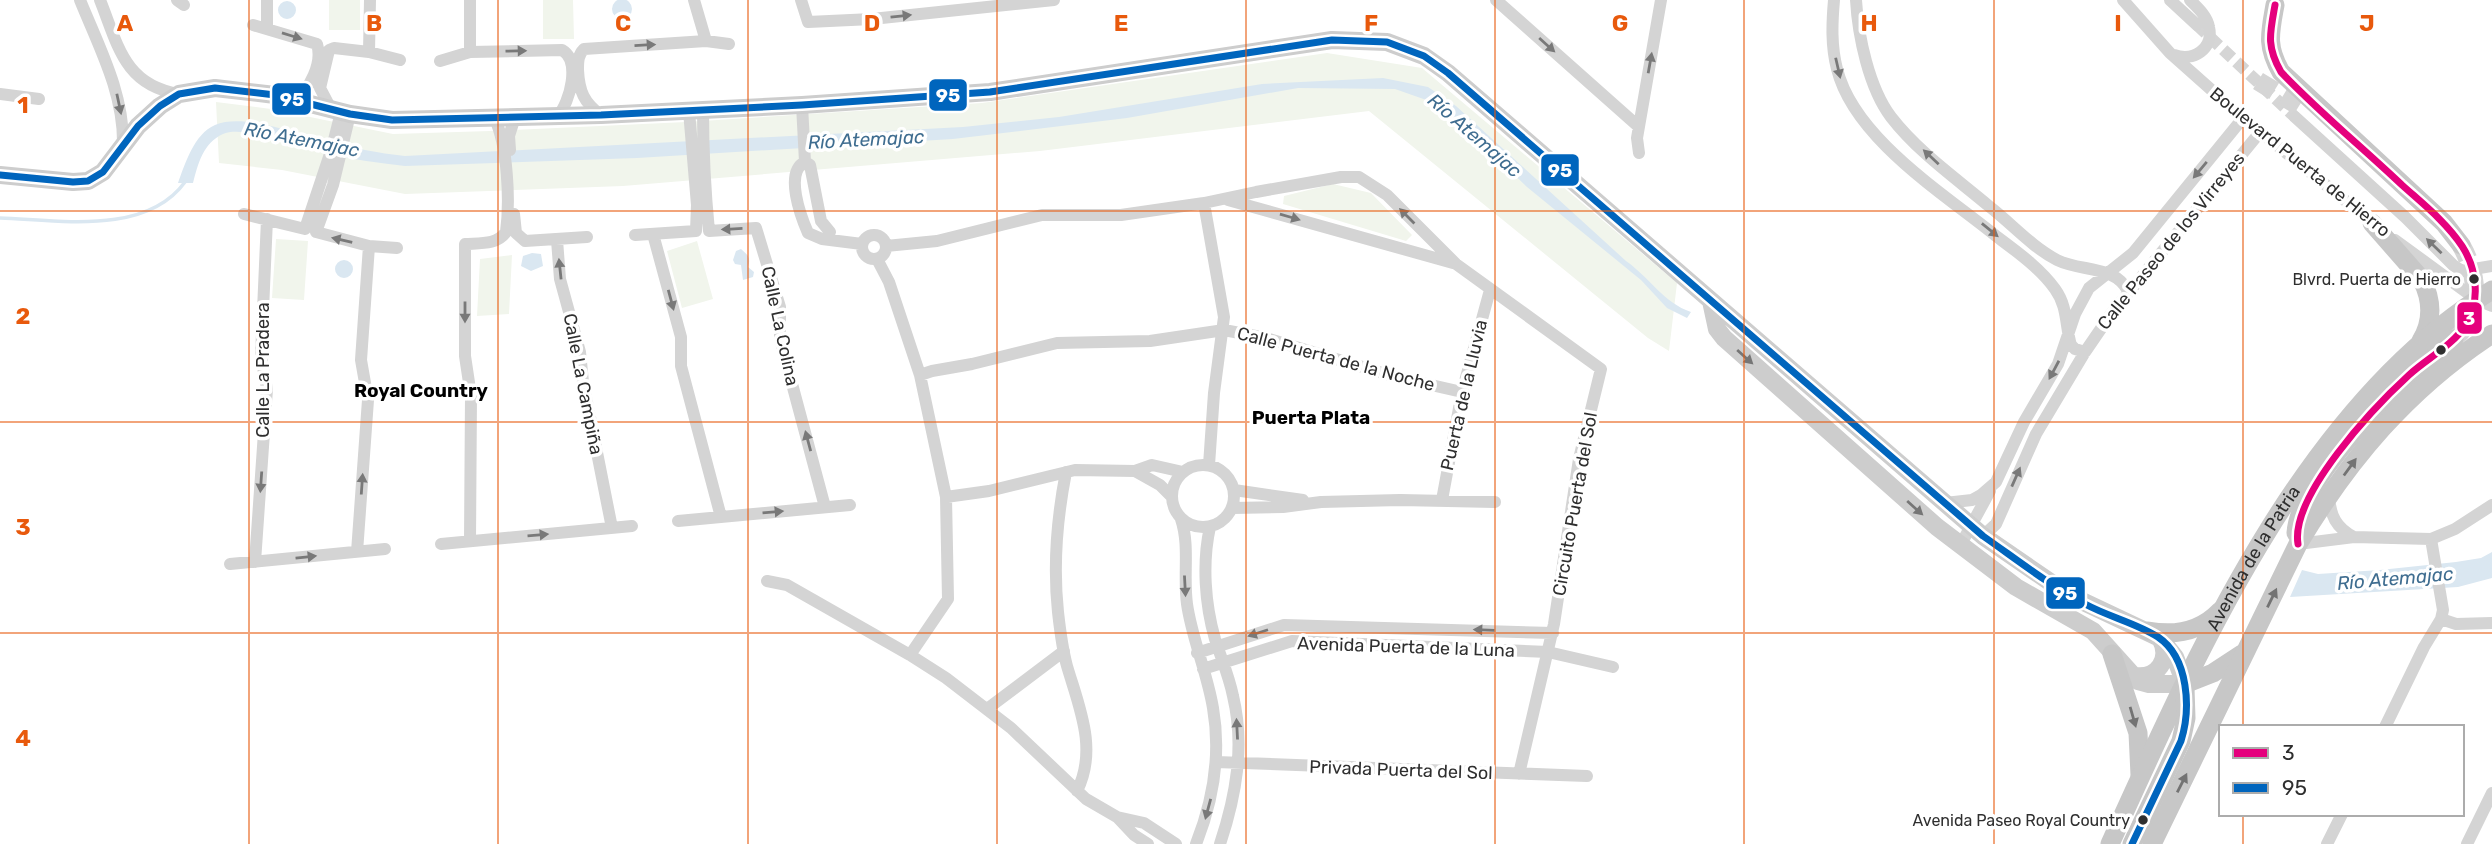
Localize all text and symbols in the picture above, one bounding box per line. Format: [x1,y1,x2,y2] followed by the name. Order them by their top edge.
[117,9,134,37] text: A
[366,9,382,37] text: B
[615,9,631,37] text: C
[864,9,880,37] text: D
[1114,9,1128,37] text: E
[1364,9,1378,37] text: F
[1612,9,1628,37] text: G
[1860,9,1878,37] text: H
[2114,9,2122,37] text: I
[2359,9,2375,37] text: J
[890,10,912,21] one-way arrow
[282,31,303,42] one-way arrow
[1538,37,1556,53] one-way arrow
[634,39,656,50] one-way arrow
[505,45,527,57] one-way arrow
[1645,52,1656,74] one-way arrow
[1832,57,1843,79] one-way arrow
[928,78,968,112] line badge: 95
[271,82,312,116] line badge: 95
[2205,82,2395,242] street label: Boulevard Puerta de Hierro
[936,84,960,107] text: 95
[280,88,304,111] text: 95
[1423,88,1526,182] water label: Río Atemajac
[17,91,29,119] text: 1
[114,93,125,115] one-way arrow
[242,117,361,162] water label: Río Atemajac
[807,125,925,154] water label: Río Atemajac
[2093,148,2249,334] street label: Calle Paseo de los Virreyes
[1923,149,1940,165] one-way arrow
[1540,153,1580,187] line badge: 95
[1548,159,1572,182] text: 95
[2193,162,2208,179] one-way arrow
[1400,208,1416,225] one-way arrow
[1279,213,1300,223] one-way arrow
[1980,223,1998,238] one-way arrow
[721,224,743,235] one-way arrow
[331,234,353,245] one-way arrow
[2425,238,2442,255] one-way arrow
[554,258,565,280] one-way arrow
[757,264,803,388] street label: Calle La Colina
[2292,270,2461,289] place label: Blvrd. Puerta de Hierro
[2467,272,2481,286] marker: Blvrd. Puerta de Hierro
[666,289,677,311] one-way arrow
[459,301,471,323] one-way arrow
[2456,301,2483,335] line badge: 3
[16,302,30,330] text: 2
[252,302,274,438] street label: Calle La Pradera
[2463,307,2475,330] text: 3
[559,311,607,457] street label: Calle La Campiña
[1436,317,1492,473] street label: Puerta de la Lluvia
[1235,322,1437,396] street label: Calle Puerta de la Noche
[2434,343,2448,357] unlabelled marker
[1736,348,1753,364] one-way arrow
[2049,360,2060,380] one-way arrow
[354,379,489,402] district label: Royal Country
[1252,406,1370,429] district label: Puerta Plata
[1548,410,1602,598] street label: Circuito Puerta del Sol
[802,431,812,452] one-way arrow
[2342,458,2356,476] one-way arrow
[2011,467,2022,488] one-way arrow
[255,471,266,493] one-way arrow
[357,473,368,495] one-way arrow
[2202,481,2305,635] street label: Avenida de la Patria
[1906,500,1924,516] one-way arrow
[763,506,785,517] one-way arrow
[15,513,31,541] text: 3
[527,529,549,540] one-way arrow
[295,551,317,562] one-way arrow
[2336,562,2454,595] water label: Río Atemajac
[1180,575,1191,597] one-way arrow
[2045,576,2086,610] line badge: 95
[2053,582,2077,605] text: 95
[2266,588,2277,608] one-way arrow
[1473,625,1495,636] one-way arrow
[1248,628,1269,639] one-way arrow
[1297,632,1515,662] street label: Avenida Puerta de la Luna
[2129,707,2139,728] one-way arrow
[1232,718,1243,740] one-way arrow
[15,724,31,752] text: 4
[2219,725,2464,816] legend
[2282,740,2295,765] text: 3
[1309,756,1493,784] street label: Privada Puerta del Sol
[2177,773,2188,793] one-way arrow
[2282,775,2307,800] text: 95
[1202,799,1212,820] one-way arrow
[1913,811,2130,830] place label: Avenida Paseo Royal Country
[2136,813,2150,827] marker: Avenida Paseo Royal Country

